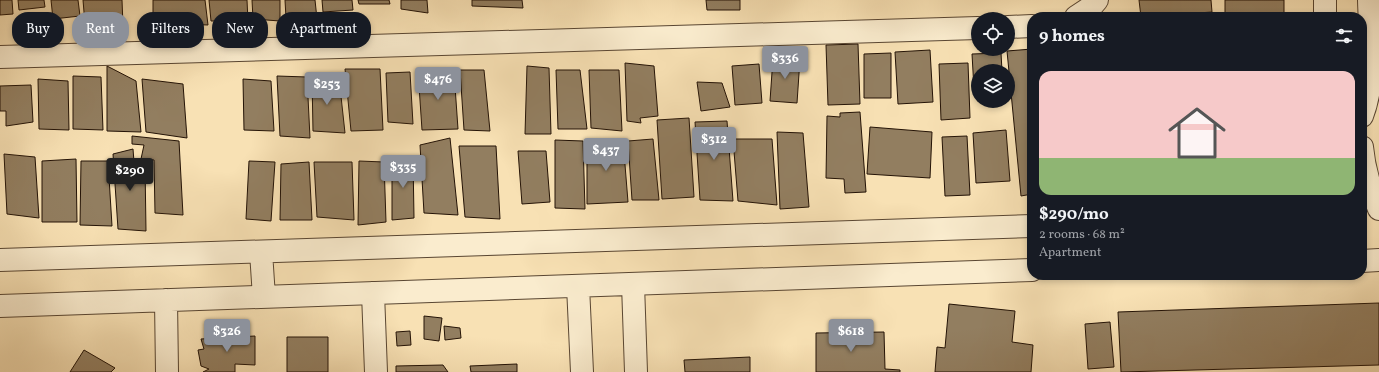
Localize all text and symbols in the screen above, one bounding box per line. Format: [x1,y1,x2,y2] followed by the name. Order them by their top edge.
[12,12,64,48] chip: Buy
[72,12,129,48] chip: Rent
[137,12,204,48] chip: Filters
[212,12,268,48] chip: New
[276,12,371,48] chip: Apartment
[971,12,1015,108] map controls
[971,12,1015,56] button: locate
[1039,25,1105,48] text: 9 homes
[1333,25,1355,47] icon: filters
[761,46,809,80] pin: $336
[771,50,799,68] text: $336
[971,64,1015,108] button: layers
[414,67,462,101] pin: $476
[424,71,452,89] text: $476
[303,72,351,106] pin: $253
[314,76,340,94] text: $253
[1161,97,1233,169] icon: home
[690,127,738,161] pin: $312
[701,131,727,149] text: $312
[582,138,630,172] pin: $437
[592,142,620,160] text: $437
[379,155,427,189] pin: $335
[106,158,154,192] pin: $290
[390,159,416,177] text: $335
[115,162,145,180] text: $290
[1039,203,1109,226] text: $290/mo
[1039,226,1125,244] text: 2 rooms · 68 m²
[1039,244,1102,262] text: Apartment
[203,319,251,353] pin: $326
[827,319,875,353] pin: $618
[213,323,241,341] text: $326
[838,323,864,341] text: $618

